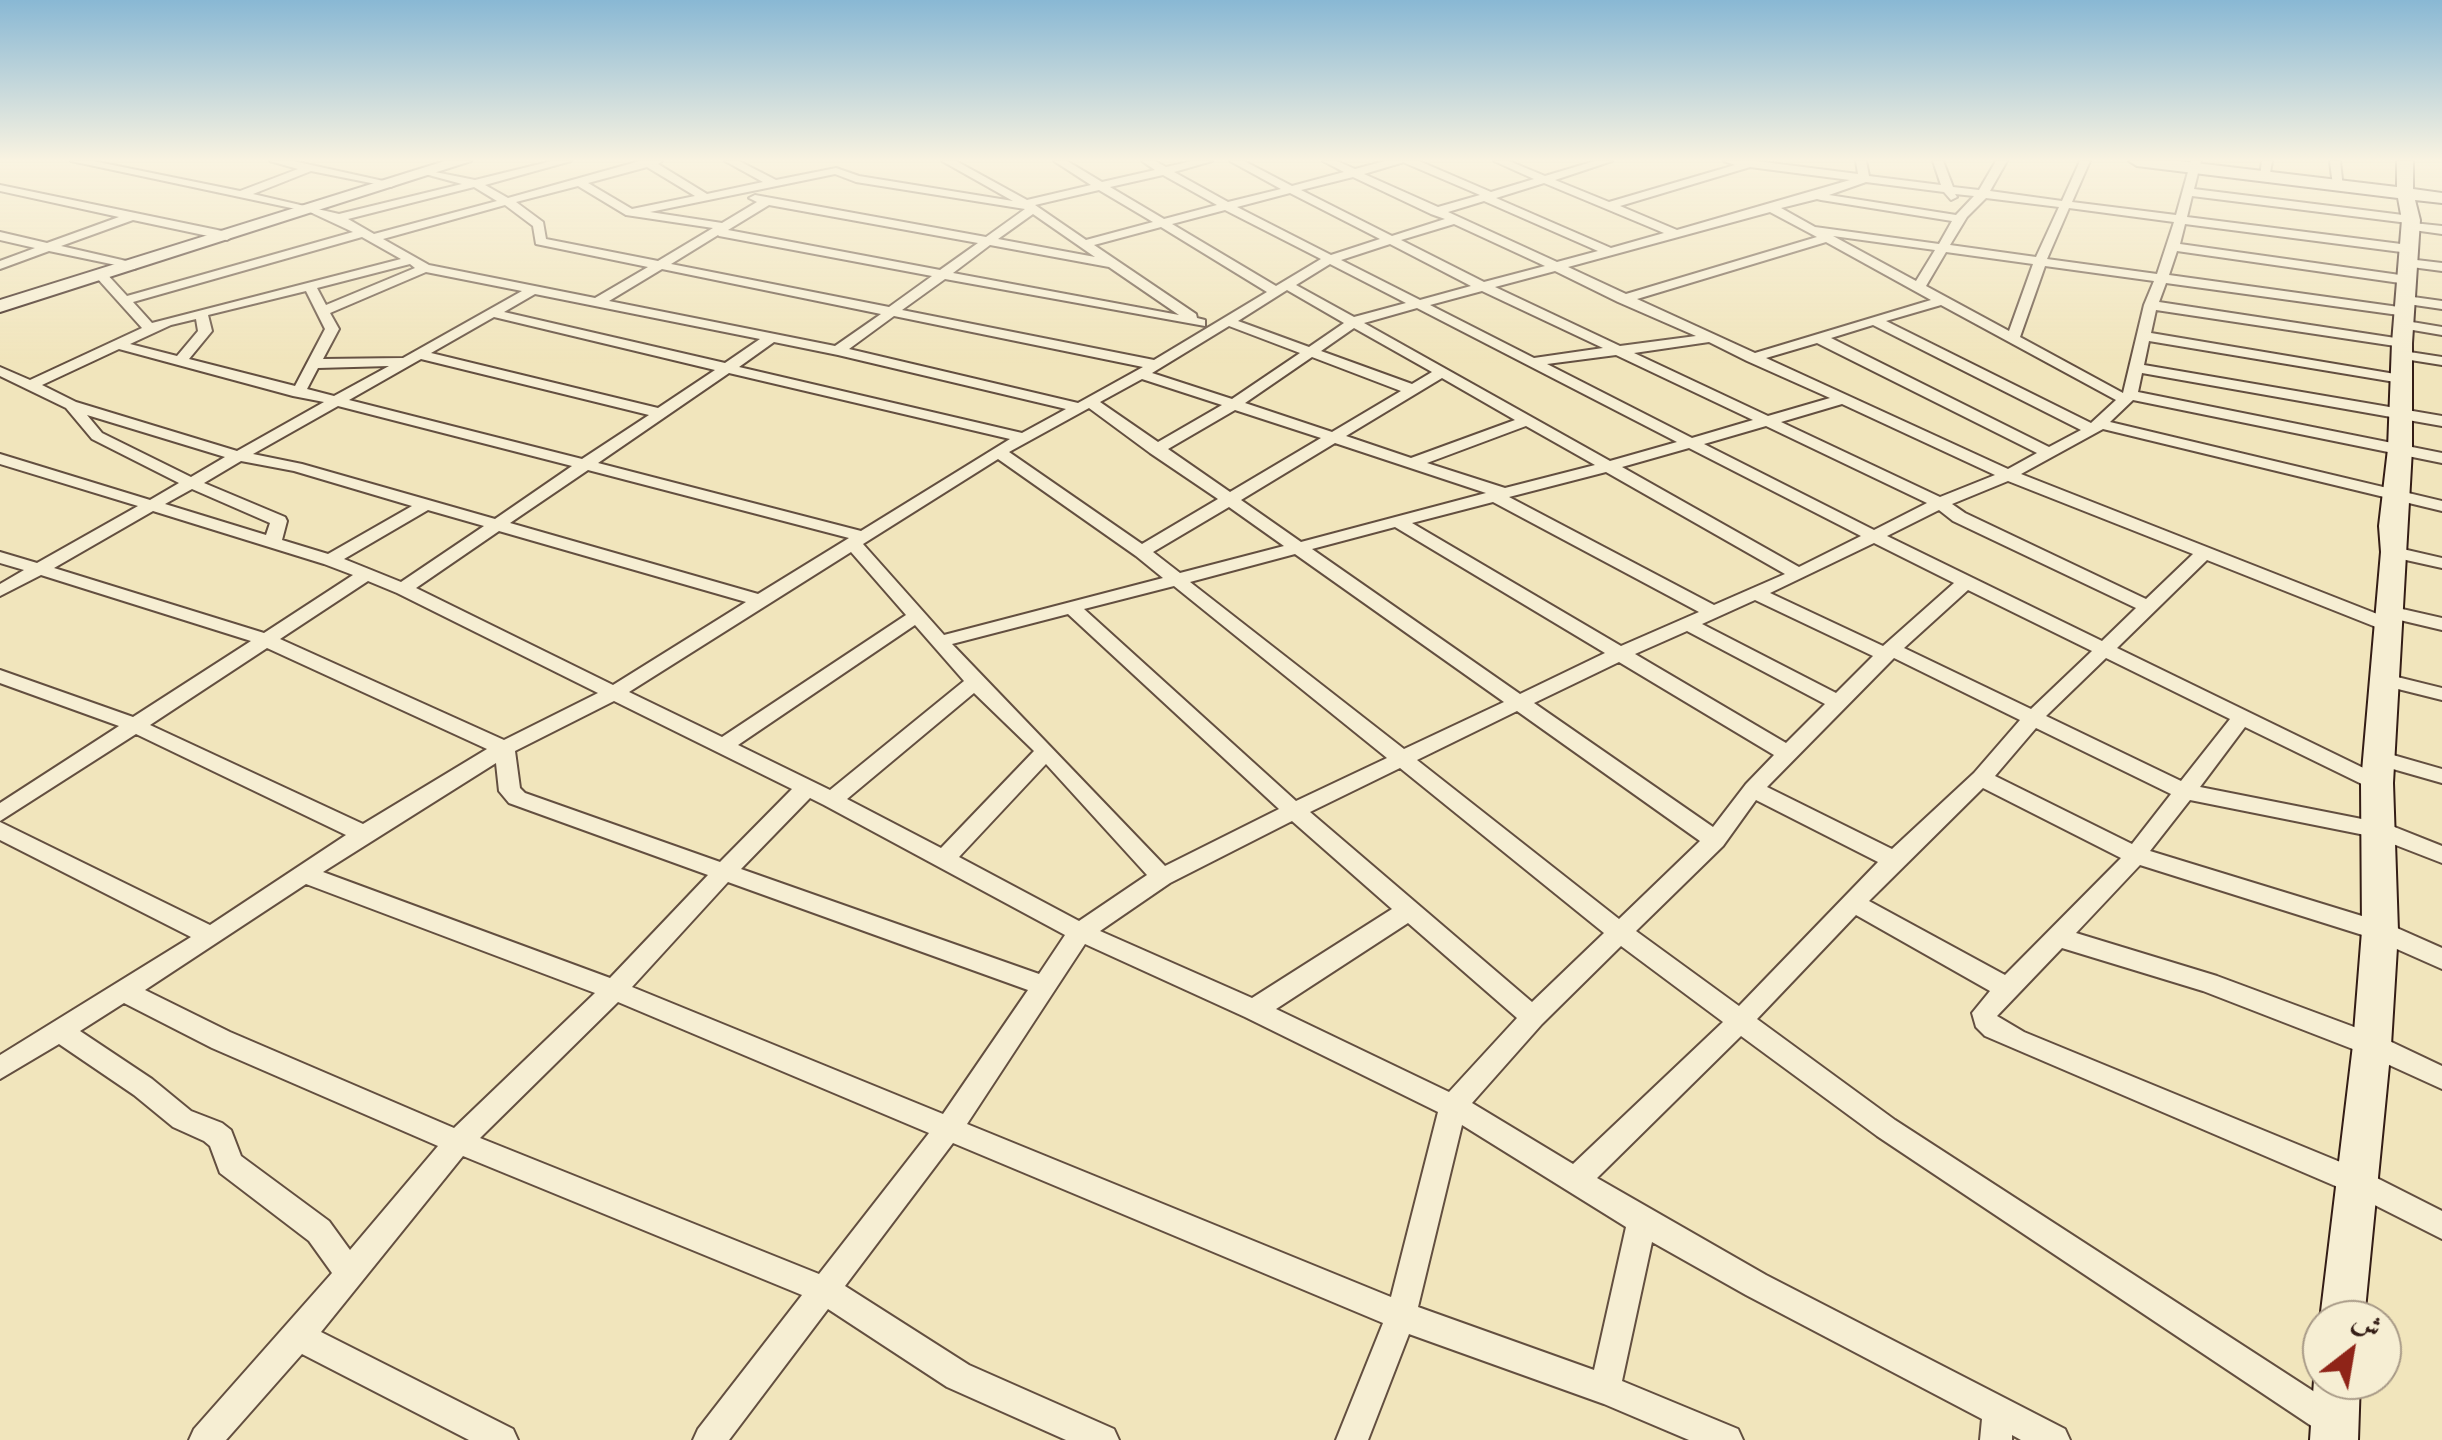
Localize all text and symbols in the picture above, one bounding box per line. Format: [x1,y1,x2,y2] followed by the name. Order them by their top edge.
[2302,1300,2402,1400] north arrow
[2346,1303,2388,1348] text: ش

